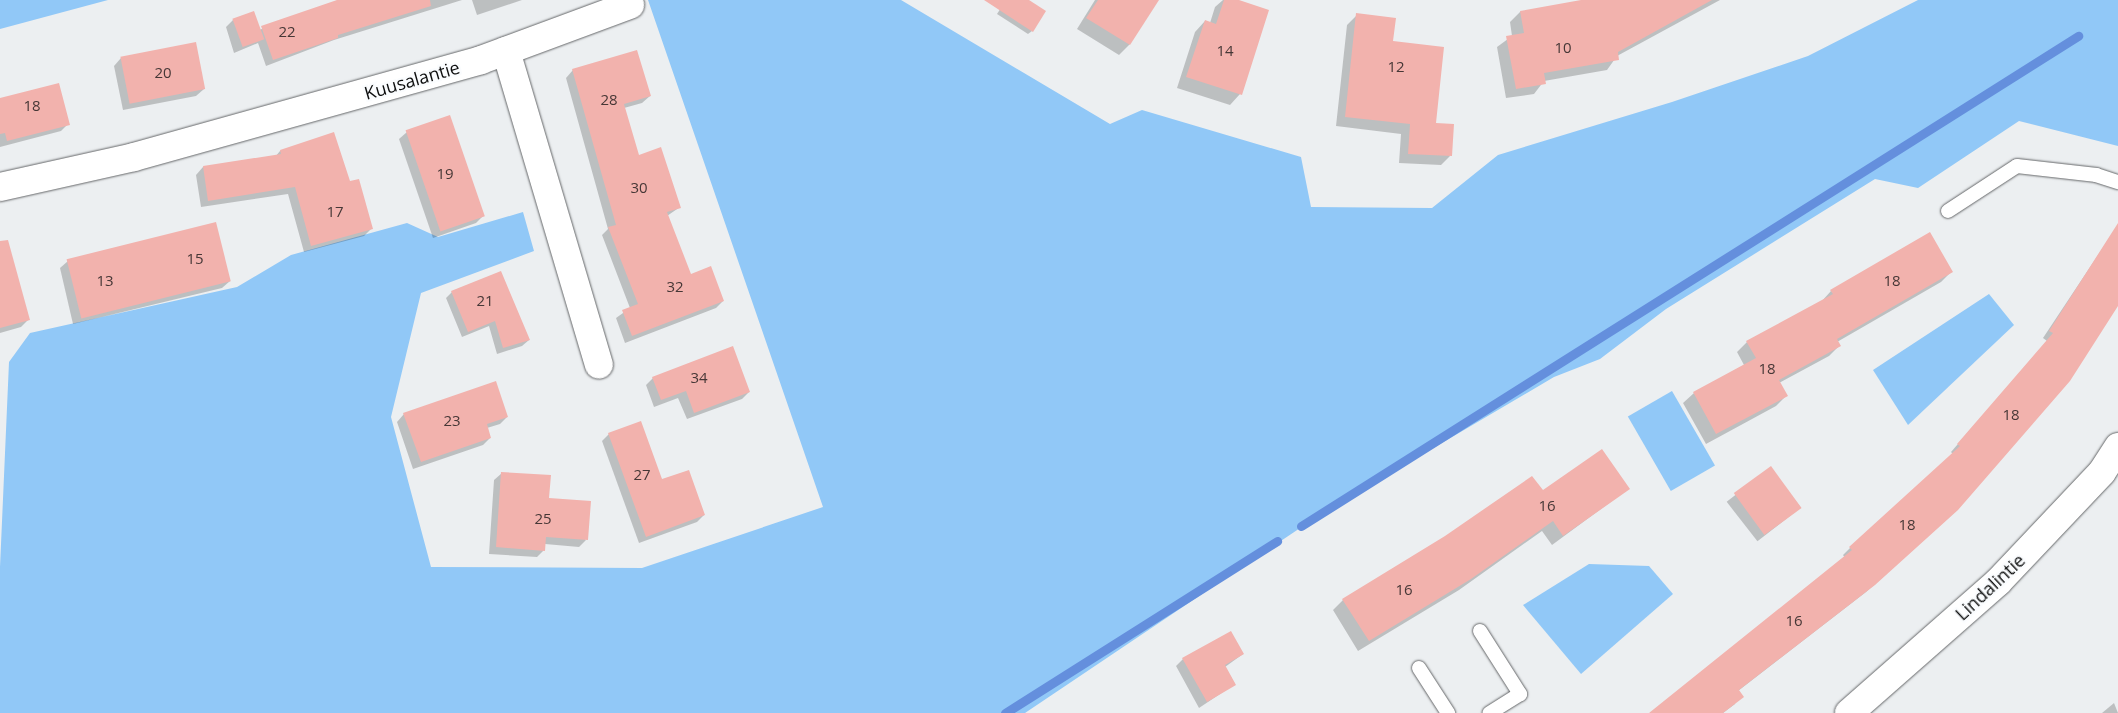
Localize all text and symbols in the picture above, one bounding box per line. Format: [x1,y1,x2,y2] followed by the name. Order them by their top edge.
[278,23,296,41] house number: 22
[1554,39,1572,57] house number: 10
[1216,42,1234,60] house number: 14
[362,56,462,104] street label: Kuusalantie
[1387,58,1405,76] house number: 12
[154,64,172,82] house number: 20
[600,91,618,109] house number: 28
[23,97,41,115] house number: 18
[436,165,454,183] house number: 19
[630,179,648,197] house number: 30
[326,203,344,221] house number: 17
[186,250,204,268] house number: 15
[96,272,114,290] house number: 13
[1883,272,1901,290] house number: 18
[666,278,684,296] house number: 32
[476,292,494,310] house number: 21
[1758,360,1776,378] house number: 18
[690,369,708,387] house number: 34
[2002,406,2020,424] house number: 18
[443,412,461,430] house number: 23
[633,466,651,484] house number: 27
[1538,497,1556,515] house number: 16
[534,510,552,528] house number: 25
[1898,516,1916,534] house number: 18
[1951,549,2029,625] street label: Lindalintie
[1395,581,1413,599] house number: 16
[1785,612,1803,630] house number: 16

